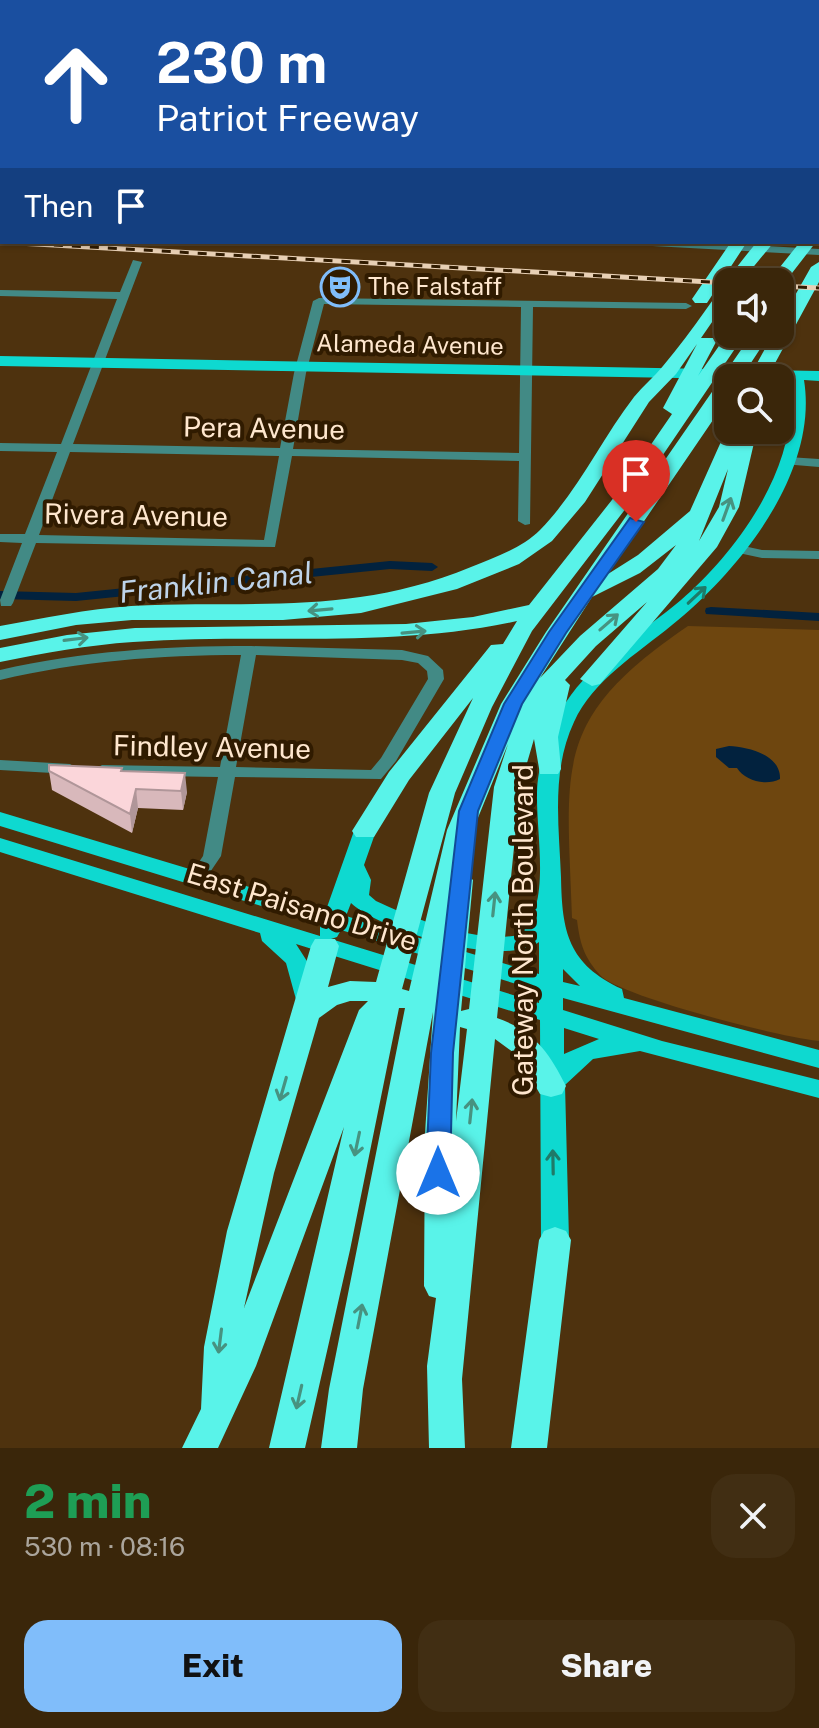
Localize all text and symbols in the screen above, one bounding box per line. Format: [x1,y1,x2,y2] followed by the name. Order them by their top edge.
[156,30,328,96] text: 230 m
[24,32,128,136] icon: ahead
[156,97,419,139] text: Patriot Freeway
[109,184,153,228] icon: arrive
[24,188,93,224] text: Then
[319,266,361,308] theatre icon: The Falstaff
[714,268,794,444] map controls
[714,268,794,348] button: sound
[368,272,502,300] place label: The Falstaff
[316,328,504,360] street label: Alameda Avenue
[714,364,794,444] button: search
[183,410,345,445] street label: Pera Avenue
[602,440,670,522] pin
[614,452,658,496] icon: arrive
[44,496,228,533] street label: Rivera Avenue
[720,496,735,521] one-way arrow
[117,554,315,610] water label: Franklin Canal
[686,586,706,604] one-way arrow
[307,603,334,618] one-way arrow
[599,613,619,631] one-way arrow
[400,624,427,639] one-way arrow
[63,632,89,647] one-way arrow
[113,728,311,765] street label: Findley Avenue
[506,764,539,1096] street label: Gateway North Boulevard
[183,856,421,957] street label: East Paisano Drive
[487,891,502,918] one-way arrow
[275,1076,290,1102] one-way arrow
[464,1098,479,1125] one-way arrow
[349,1130,364,1156] one-way arrow
[396,1131,480,1215] position arrow
[545,1149,560,1176] one-way arrow
[353,1303,368,1329] one-way arrow
[212,1328,227,1353] one-way arrow
[291,1384,306,1409] one-way arrow
[24,1472,152,1529] text: 2 min
[711,1474,795,1558] button: close
[24,1531,185,1562] text: 530 m · 08:16
[24,1620,402,1712] button: Exit
[418,1620,795,1712] button: Share

